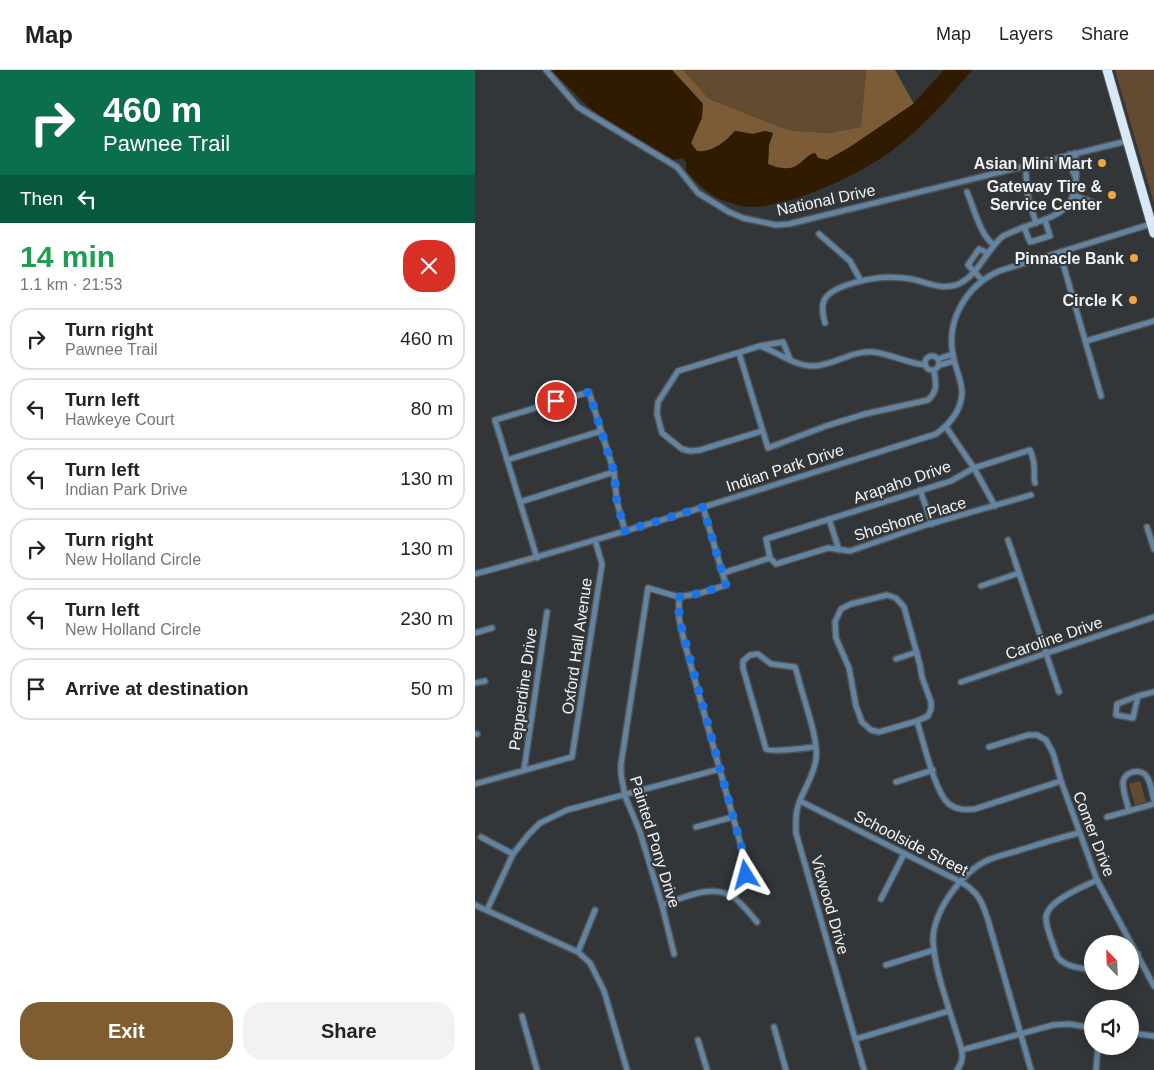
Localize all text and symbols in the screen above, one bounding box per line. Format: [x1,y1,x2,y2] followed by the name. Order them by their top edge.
[25,21,73,48] text: Map
[936,24,971,44] text: Map
[999,24,1053,44] text: Layers
[1081,24,1129,44] text: Share
[20,90,85,155] icon: right
[103,90,202,129] text: 460 m
[103,131,230,156] text: Pawnee Trail
[974,155,1093,172] place label: Asian Mini Mart
[1096,157,1108,169] marker: Asian Mini Mart
[987,178,1102,213] place label: Gateway Tire & Service Center
[775,181,877,219] street label: National Drive
[73,185,101,213] icon: left
[20,188,63,209] text: Then
[1106,189,1118,201] marker: Gateway Tire & Service Center
[20,240,115,273] text: 14 min
[403,240,455,292] button: close
[1015,250,1124,267] place label: Pinnacle Bank
[1128,252,1140,264] marker: Pinnacle Bank
[20,276,122,293] text: 1.1 km · 21:53
[1063,292,1123,309] place label: Circle K
[1127,294,1139,306] marker: Circle K
[65,319,153,340] text: Turn right
[22,325,50,353] icon: right
[400,328,453,349] text: 460 m
[65,341,158,358] text: Pawnee Trail
[535,380,577,422] pin
[542,387,570,415] icon: arrive
[65,389,140,410] text: Turn left
[22,395,50,423] icon: left
[411,398,453,419] text: 80 m
[65,411,174,428] text: Hawkeye Court
[724,441,846,495] street label: Indian Park Drive
[851,457,953,507] street label: Arapaho Drive
[65,459,140,480] text: Turn left
[22,465,50,493] icon: left
[400,468,453,489] text: 130 m
[65,481,188,498] text: Indian Park Drive
[852,494,968,544] street label: Shoshone Place
[65,529,153,550] text: Turn right
[22,535,50,563] icon: right
[400,538,453,559] text: 130 m
[65,551,201,568] text: New Holland Circle
[559,577,595,715] street label: Oxford Hall Avenue
[65,599,140,620] text: Turn left
[22,605,50,633] icon: left
[400,608,453,629] text: 230 m
[1003,613,1105,663] street label: Caroline Drive
[65,621,201,638] text: New Holland Circle
[506,627,540,751] street label: Pepperdine Drive
[22,675,50,703] icon: arrive
[65,678,249,699] text: Arrive at destination
[411,678,453,699] text: 50 m
[627,774,683,910] street label: Painted Pony Drive
[1070,789,1118,879] street label: Comer Drive
[851,807,971,879] street label: Schoolside Street
[719,848,771,900] position arrow
[808,854,852,956] street label: Vicwood Drive
[1084,935,1139,990] north arrow
[1084,935,1139,1055] map controls
[1084,1000,1139,1055] button: sound
[20,1002,233,1060] button: Exit
[243,1002,455,1060] button: Share

